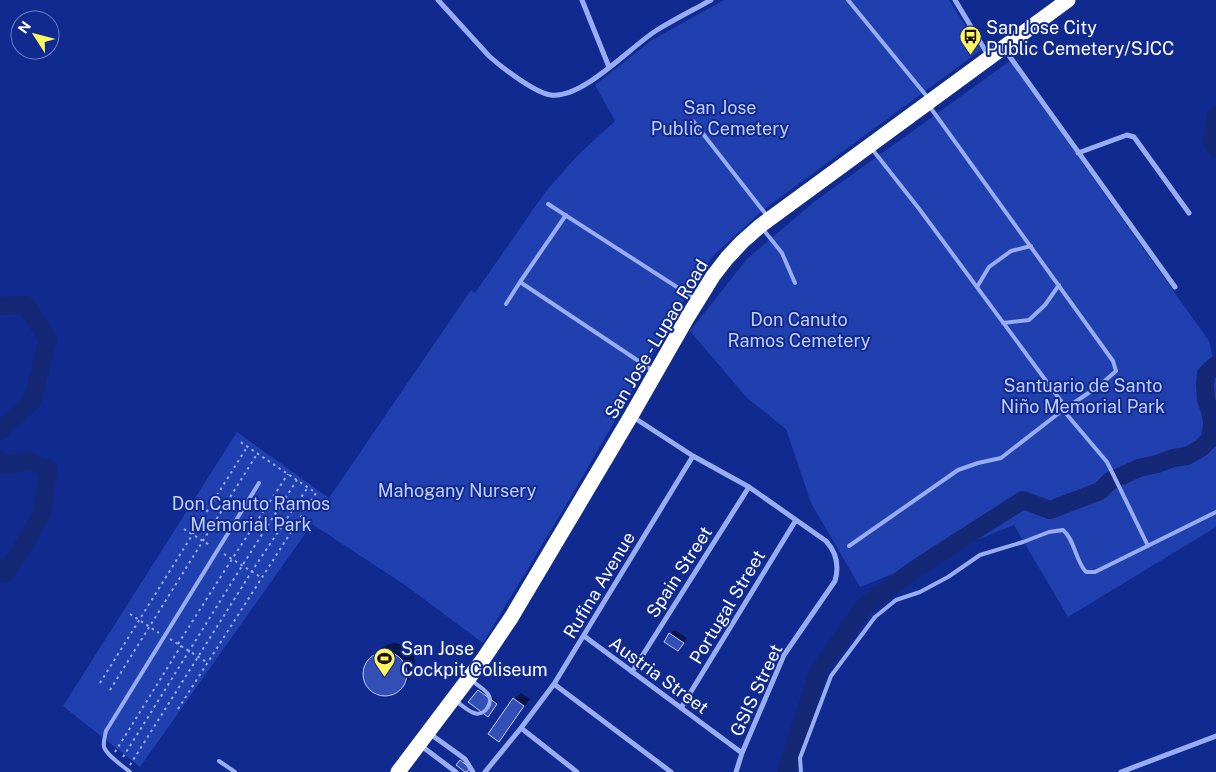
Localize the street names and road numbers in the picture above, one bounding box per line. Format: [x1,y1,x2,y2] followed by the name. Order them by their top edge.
[600,255,712,423] street label: San Jose - Lupao Road
[642,522,716,622] street label: Spain Street
[559,528,639,642] street label: Rufina Avenue
[685,546,769,668] street label: Portugal Street
[605,632,713,718] street label: Austria Street
[726,641,786,739] street label: GSIS Street

